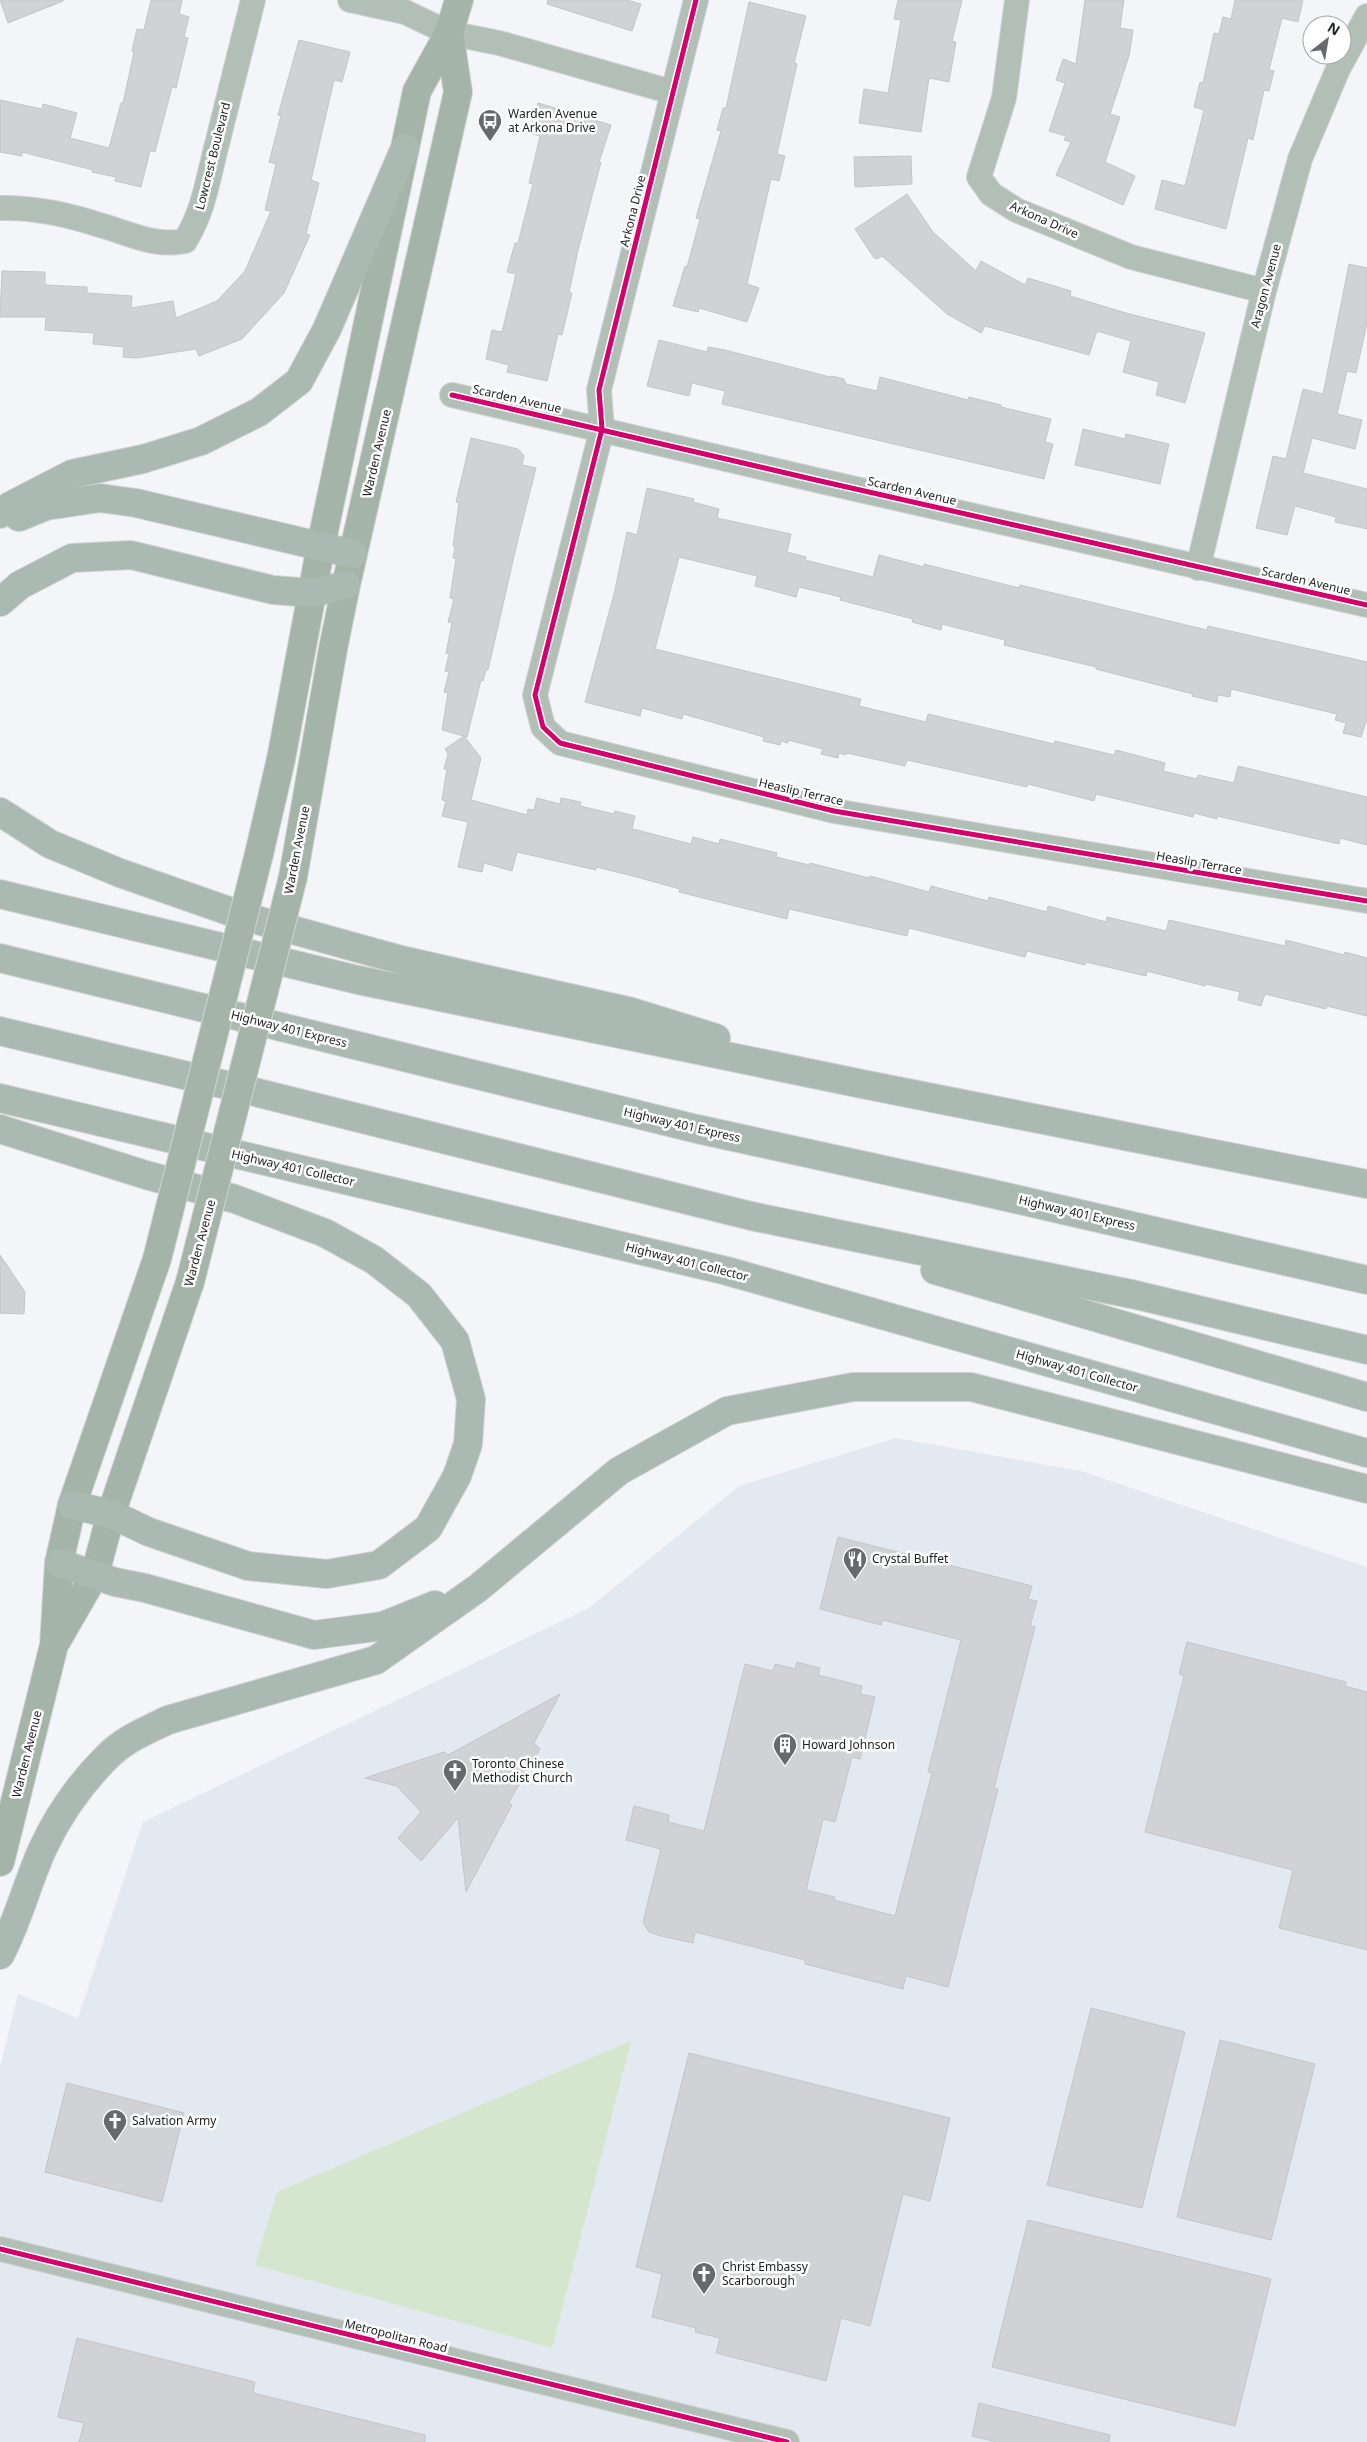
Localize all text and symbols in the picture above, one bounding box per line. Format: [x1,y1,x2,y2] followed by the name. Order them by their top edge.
[1302,15,1352,65] north arrow
[1324,17,1344,40] text: N
[191,100,234,211] street label: Lowcrest Boulevard
[508,105,597,136] place label: Warden Avenue at Arkona Drive
[477,108,503,142] bus stop icon: Warden Avenue at Arkona Drive
[615,173,650,248] street label: Arkona Drive
[1007,197,1081,242] street label: Arkona Drive
[1246,242,1285,330] street label: Aragon Avenue
[471,380,563,417] street label: Scarden Avenue
[358,407,395,498] street label: Warden Avenue
[866,472,958,509] street label: Scarden Avenue
[1260,562,1352,599] street label: Scarden Avenue
[757,774,845,810] street label: Heaslip Terrace
[280,804,313,895] street label: Warden Avenue
[1155,847,1243,878] street label: Heaslip Terrace
[229,1006,349,1051] street label: Highway 401 Express
[622,1103,742,1146] street label: Highway 401 Express
[230,1145,356,1190] street label: Highway 401 Collector
[1017,1191,1137,1234] street label: Highway 401 Express
[180,1197,219,1288] street label: Warden Avenue
[624,1238,750,1285] street label: Highway 401 Collector
[1014,1345,1140,1396] street label: Highway 401 Collector
[842,1546,868,1580] restaurant icon: Crystal Buffet
[872,1550,949,1567] place label: Crystal Buffet
[7,1708,46,1799] street label: Warden Avenue
[772,1732,798,1766] building icon: Howard Johnson
[802,1736,895,1753] place label: Howard Johnson
[472,1755,573,1786] place label: Toronto Chinese Methodist Church
[442,1758,468,1792] church icon: Toronto Chinese Methodist Church
[102,2108,128,2142] church icon: Salvation Army
[132,2112,217,2129] place label: Salvation Army
[722,2258,809,2289] place label: Christ Embassy Scarborough
[691,2261,717,2295] church icon: Christ Embassy Scarborough
[343,2315,449,2356] street label: Metropolitan Road

